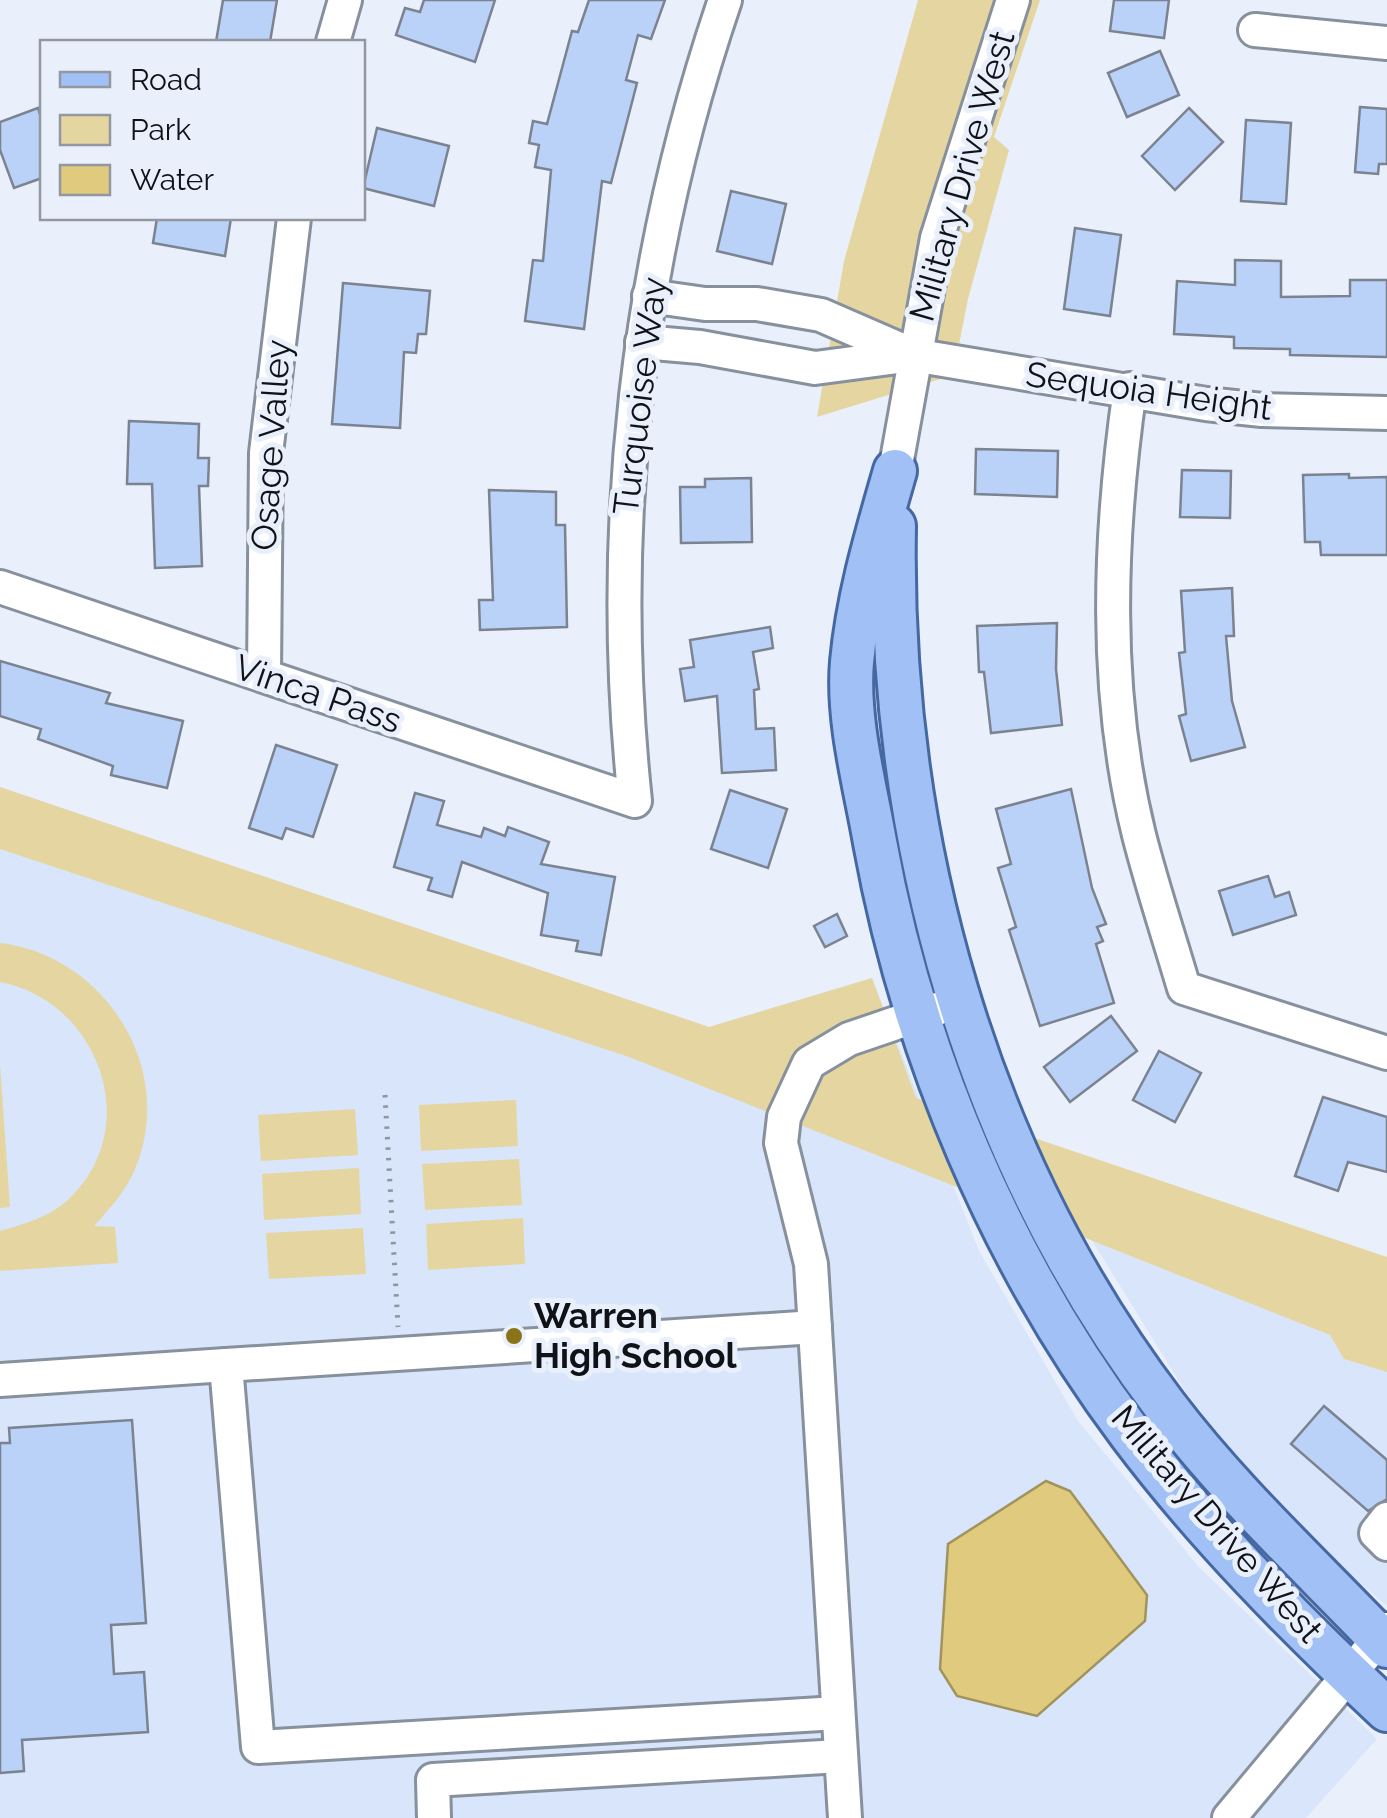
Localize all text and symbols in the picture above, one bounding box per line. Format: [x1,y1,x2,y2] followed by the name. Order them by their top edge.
[900,26,1023,326] street label: Military Drive West
[40,40,365,220] legend
[130,62,202,97] text: Road
[130,112,191,147] text: Park
[130,162,214,197] text: Water
[605,275,674,517] street label: Turquoise Way
[243,338,298,552] street label: Osage Valley
[1023,353,1275,428] street label: Sequoia Height
[229,646,407,741] street label: Vinca Pass
[534,1295,737,1376] place label: Warren High School
[503,1325,525,1347] marker: Warren High School
[1103,1397,1331,1651] street label: Military Drive West

